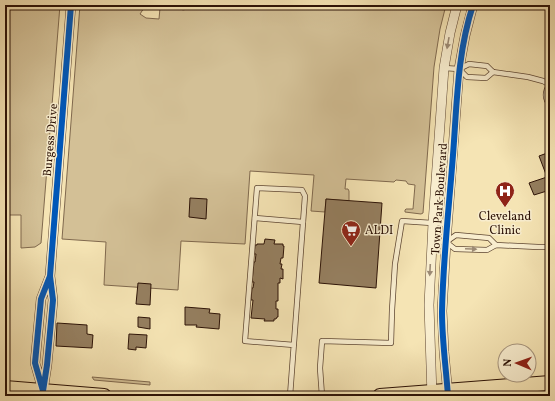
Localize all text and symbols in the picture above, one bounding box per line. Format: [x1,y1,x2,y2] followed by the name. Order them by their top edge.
[445,37,451,49] one-way arrow
[40,103,62,177] street label: Burgess Drive
[428,142,452,256] street label: Town Park Boulevard
[494,180,516,208] hospital icon: Cleveland Clinic
[479,209,531,239] place label: Cleveland Clinic
[340,219,362,247] supermarket icon: ALDI
[365,223,393,239] place label: ALDI
[465,246,478,252] one-way arrow
[427,264,433,277] one-way arrow
[497,343,537,383] north arrow
[501,358,516,367] text: N

